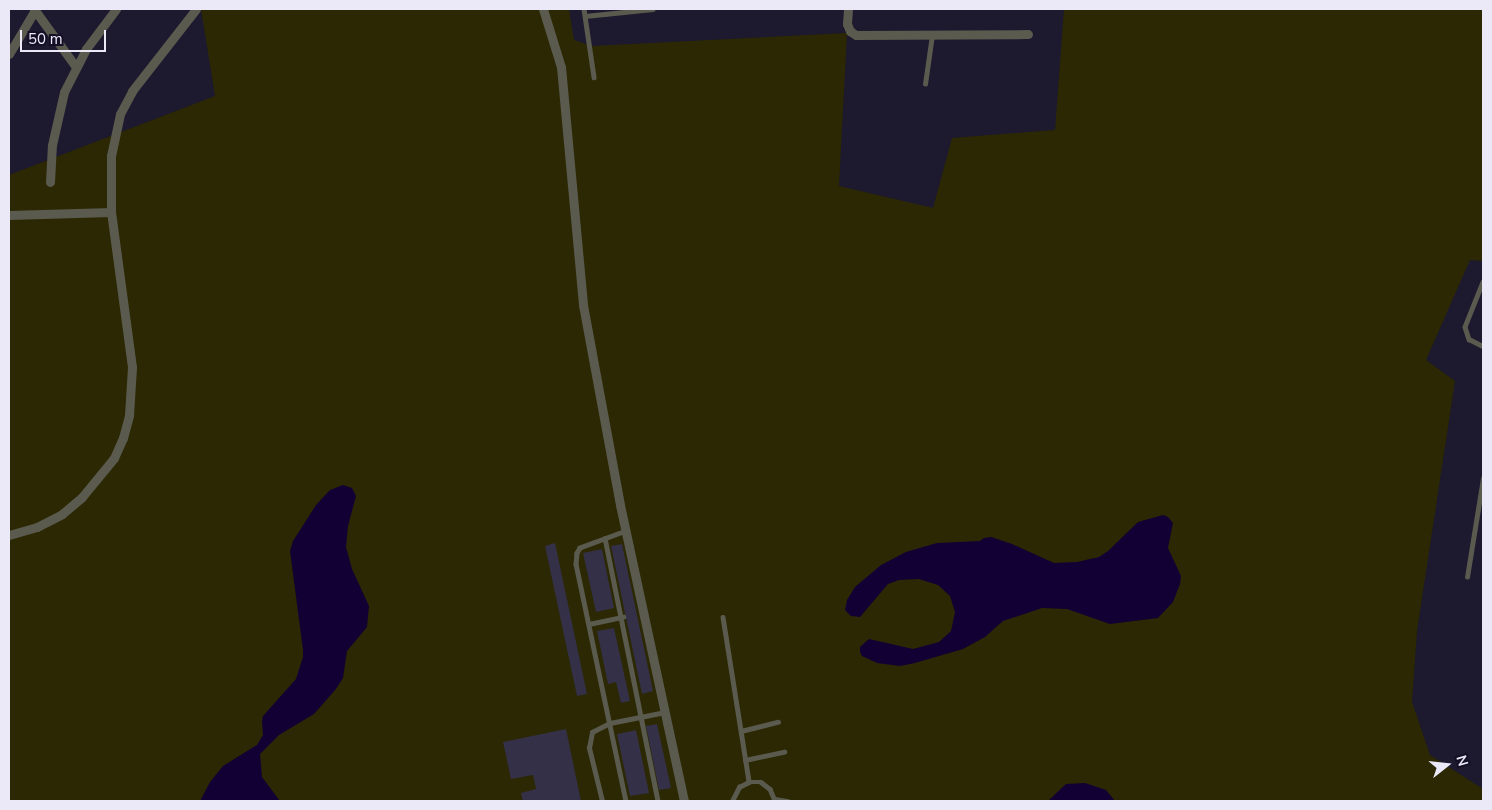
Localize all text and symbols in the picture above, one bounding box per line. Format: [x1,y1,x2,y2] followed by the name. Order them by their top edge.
[22,20,109,52] scale bar
[28,29,63,49] text: 50 m
[1422,740,1472,790] north arrow
[1451,753,1472,768] text: N

